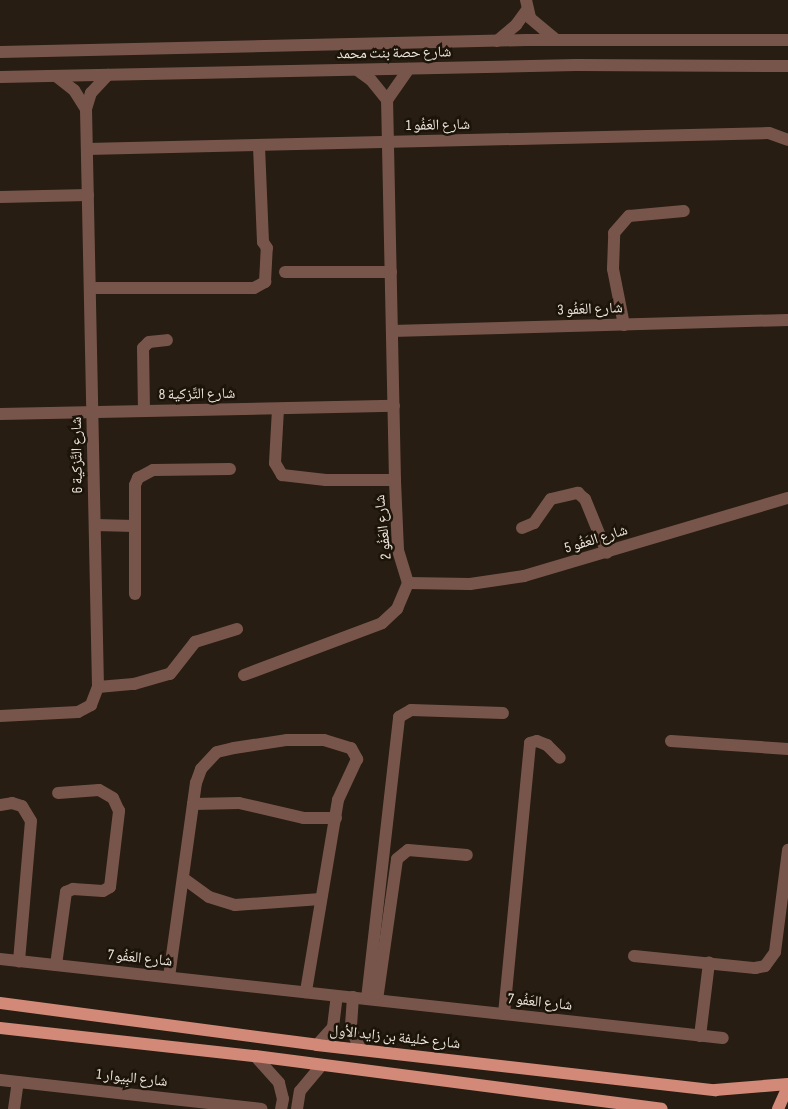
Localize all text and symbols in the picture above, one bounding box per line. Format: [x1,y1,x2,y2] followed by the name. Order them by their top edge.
[337,43,451,63] street label: شارع حصة بنت محمد
[406,115,470,135] street label: شارع العَفُو 1
[557,299,623,319] street label: شارع العَفُو 3
[159,384,235,404] street label: شارع التَّزكية 8
[67,417,87,493] street label: شارع التَّزكية 6
[371,494,395,560] street label: شارع العَفُو 2
[562,521,630,557] street label: شارع العَفُو 5
[107,946,173,970] street label: شارع العَفُو 7
[507,990,573,1014] street label: شارع العَفُو 7
[329,1021,461,1053] street label: شارع خليفة بن زايد الأول
[96,1065,168,1091] street label: شارع البِيوار 1

